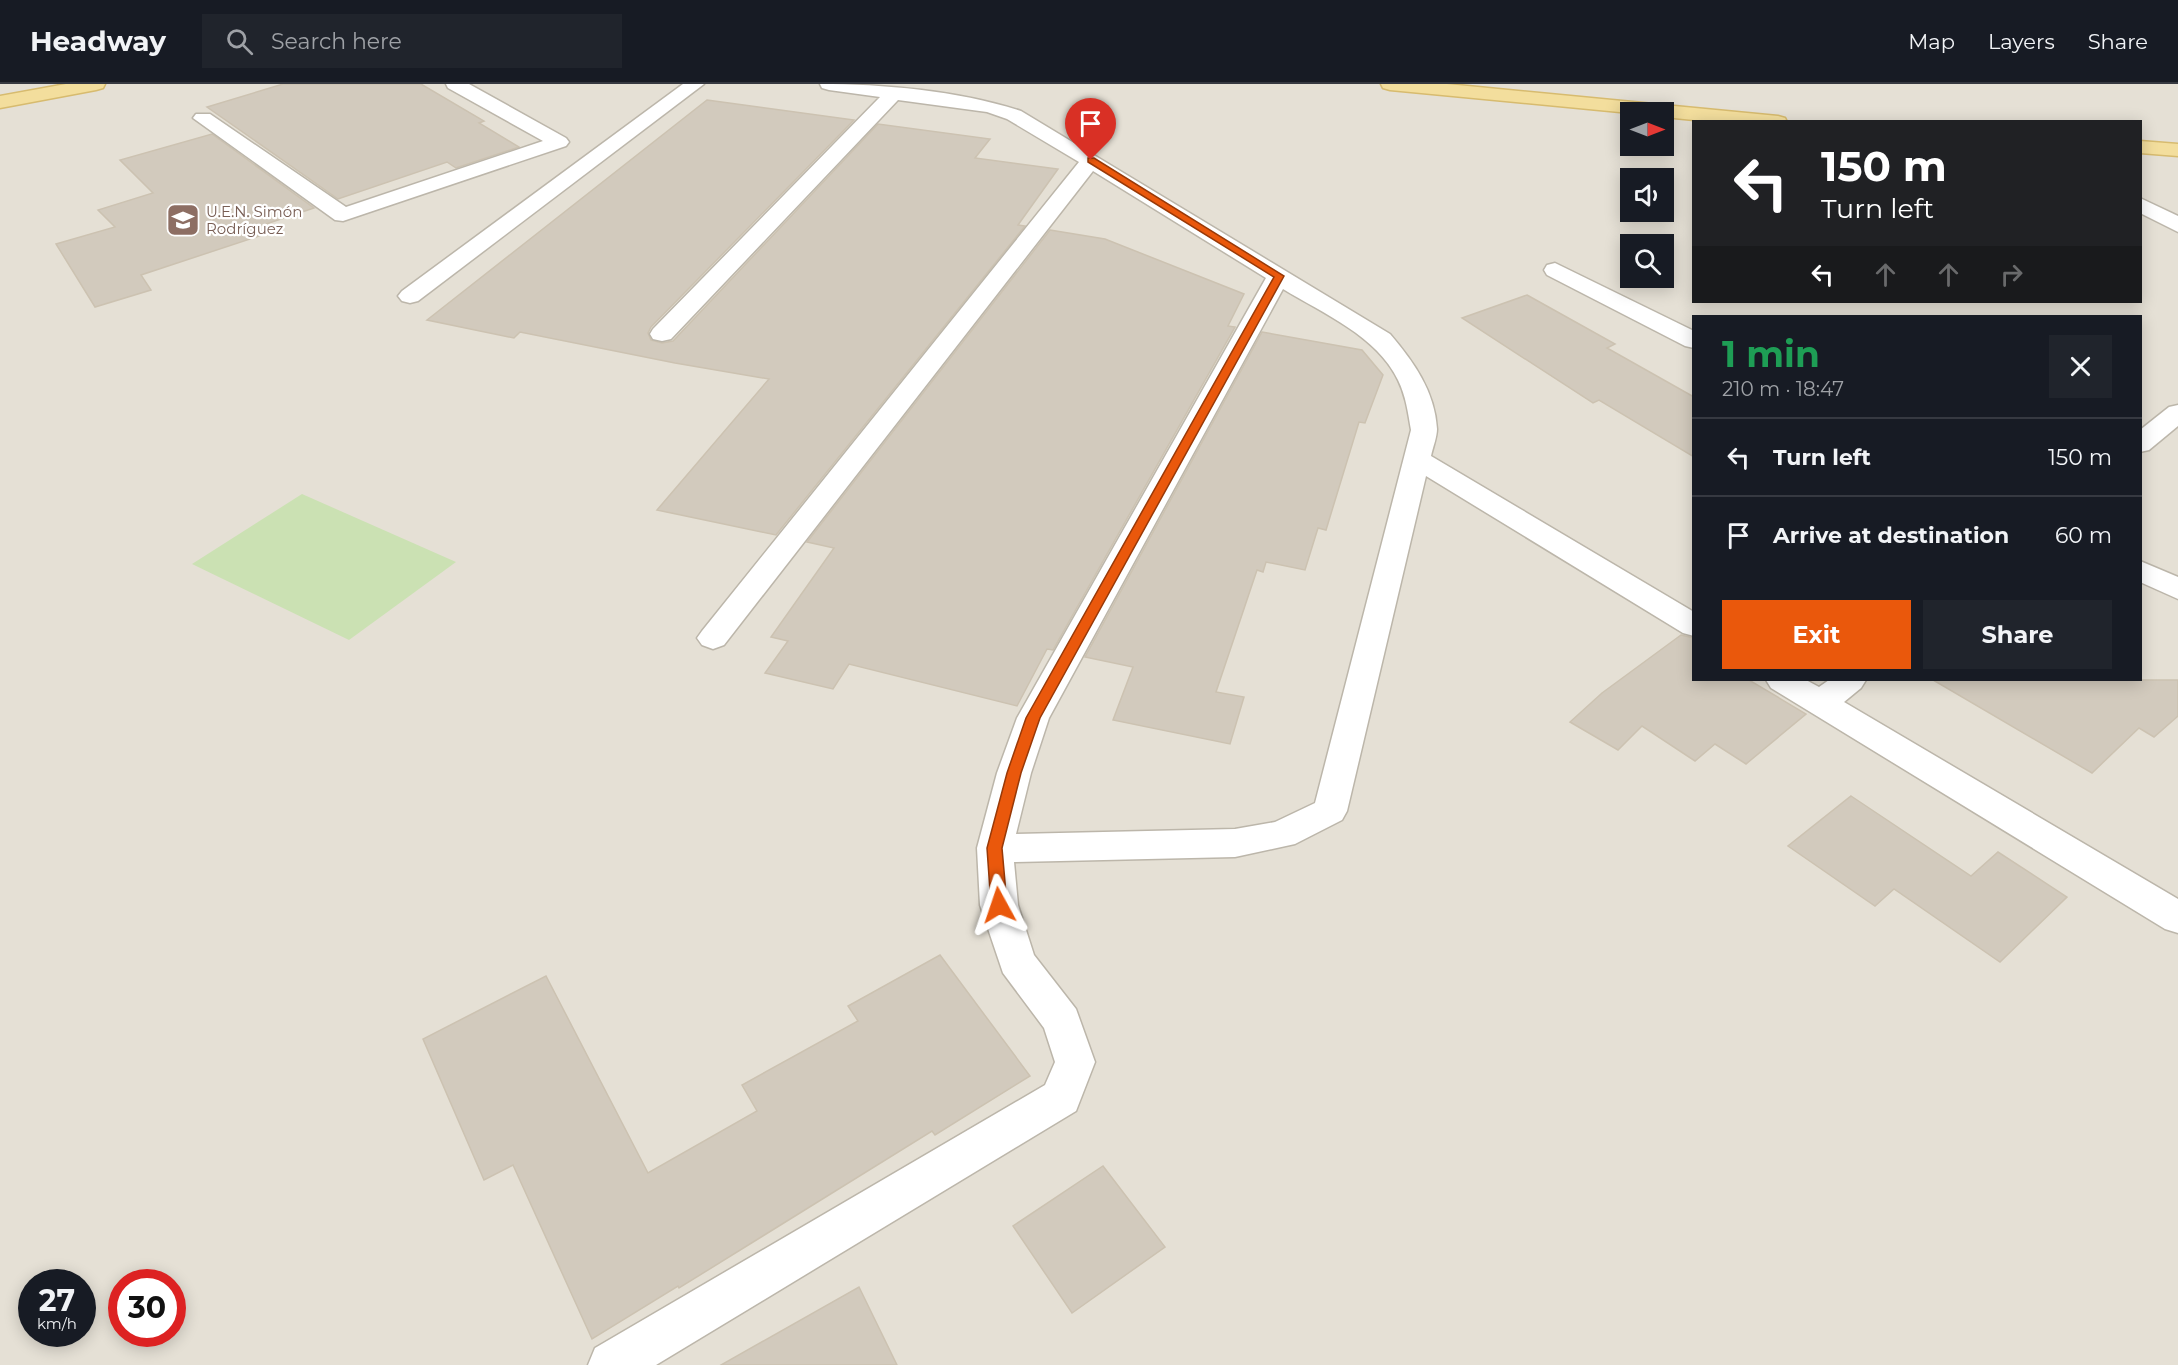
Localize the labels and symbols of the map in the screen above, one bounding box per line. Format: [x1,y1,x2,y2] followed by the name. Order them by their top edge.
[1065,98,1116,160] pin
[1620,102,1674,156] north arrow
[165,202,201,238] school or university icon: U.E.N. Simón Rodríguez
[206,202,302,238] place label: U.E.N. Simón Rodríguez
[967,873,1031,937] position arrow
[108,1269,186,1347] speed limit sign: 30

